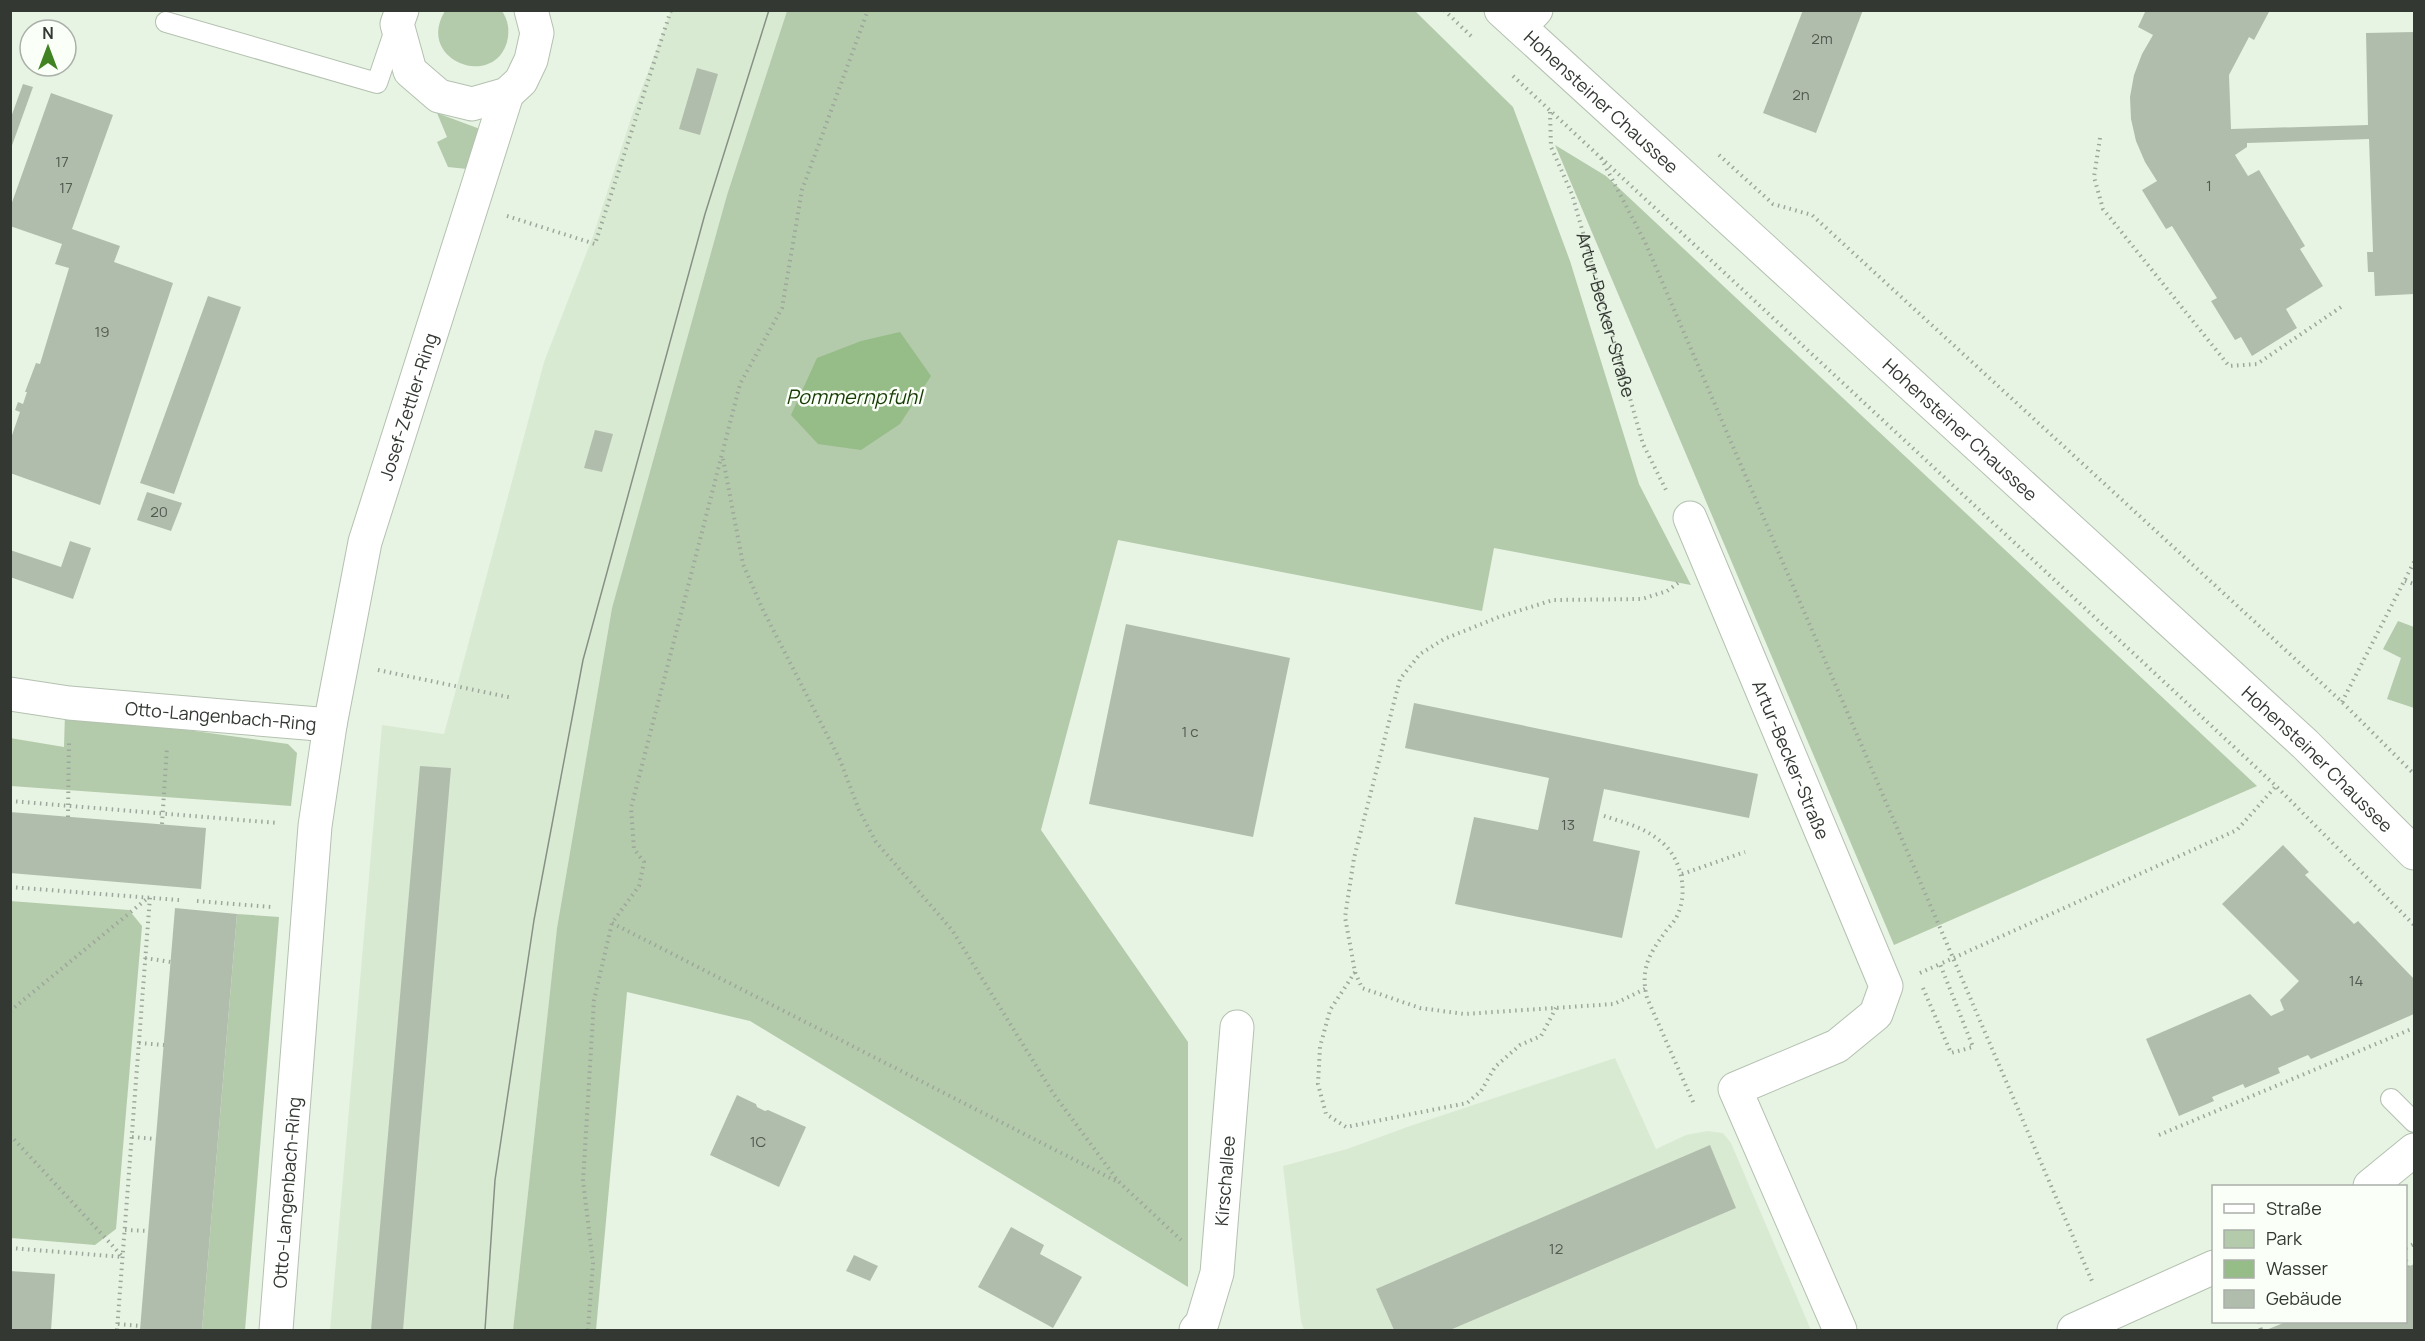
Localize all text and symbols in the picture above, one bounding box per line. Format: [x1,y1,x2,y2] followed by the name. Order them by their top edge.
[18,18,78,78] north arrow
[42,22,54,44] text: N
[1519,25,1684,178] street label: Hohensteiner Chaussee
[1811,28,1833,49] house number: 2m
[1792,84,1810,105] house number: 2n
[55,151,69,172] house number: 17
[2206,175,2212,196] house number: 1
[59,177,73,198] house number: 17
[1571,229,1641,400] street label: Artur-Becker-Straße
[94,321,110,342] house number: 19
[373,330,443,483] street label: Josef-Zettler-Ring
[1878,353,2043,506] street label: Hohensteiner Chaussee
[786,383,924,410] water label: Pommernpfuhl
[150,501,168,522] house number: 20
[1747,676,1835,843] street label: Artur-Becker-Straße
[2237,680,2398,837] street label: Hohensteiner Chaussee
[124,696,317,736] street label: Otto-Langenbach-Ring
[1181,721,1199,742] house number: 1 c
[1561,814,1575,835] house number: 13
[2349,970,2363,991] house number: 14
[267,1096,306,1289] street label: Otto-Langenbach-Ring
[750,1131,767,1152] house number: 1C
[1209,1135,1240,1227] street label: Kirschallee
[2212,1185,2407,1323] legend
[2266,1196,2322,1220] text: Straße
[2266,1226,2303,1250] text: Park
[1549,1238,1563,1259] house number: 12
[2266,1256,2328,1280] text: Wasser
[2266,1286,2342,1310] text: Gebäude

